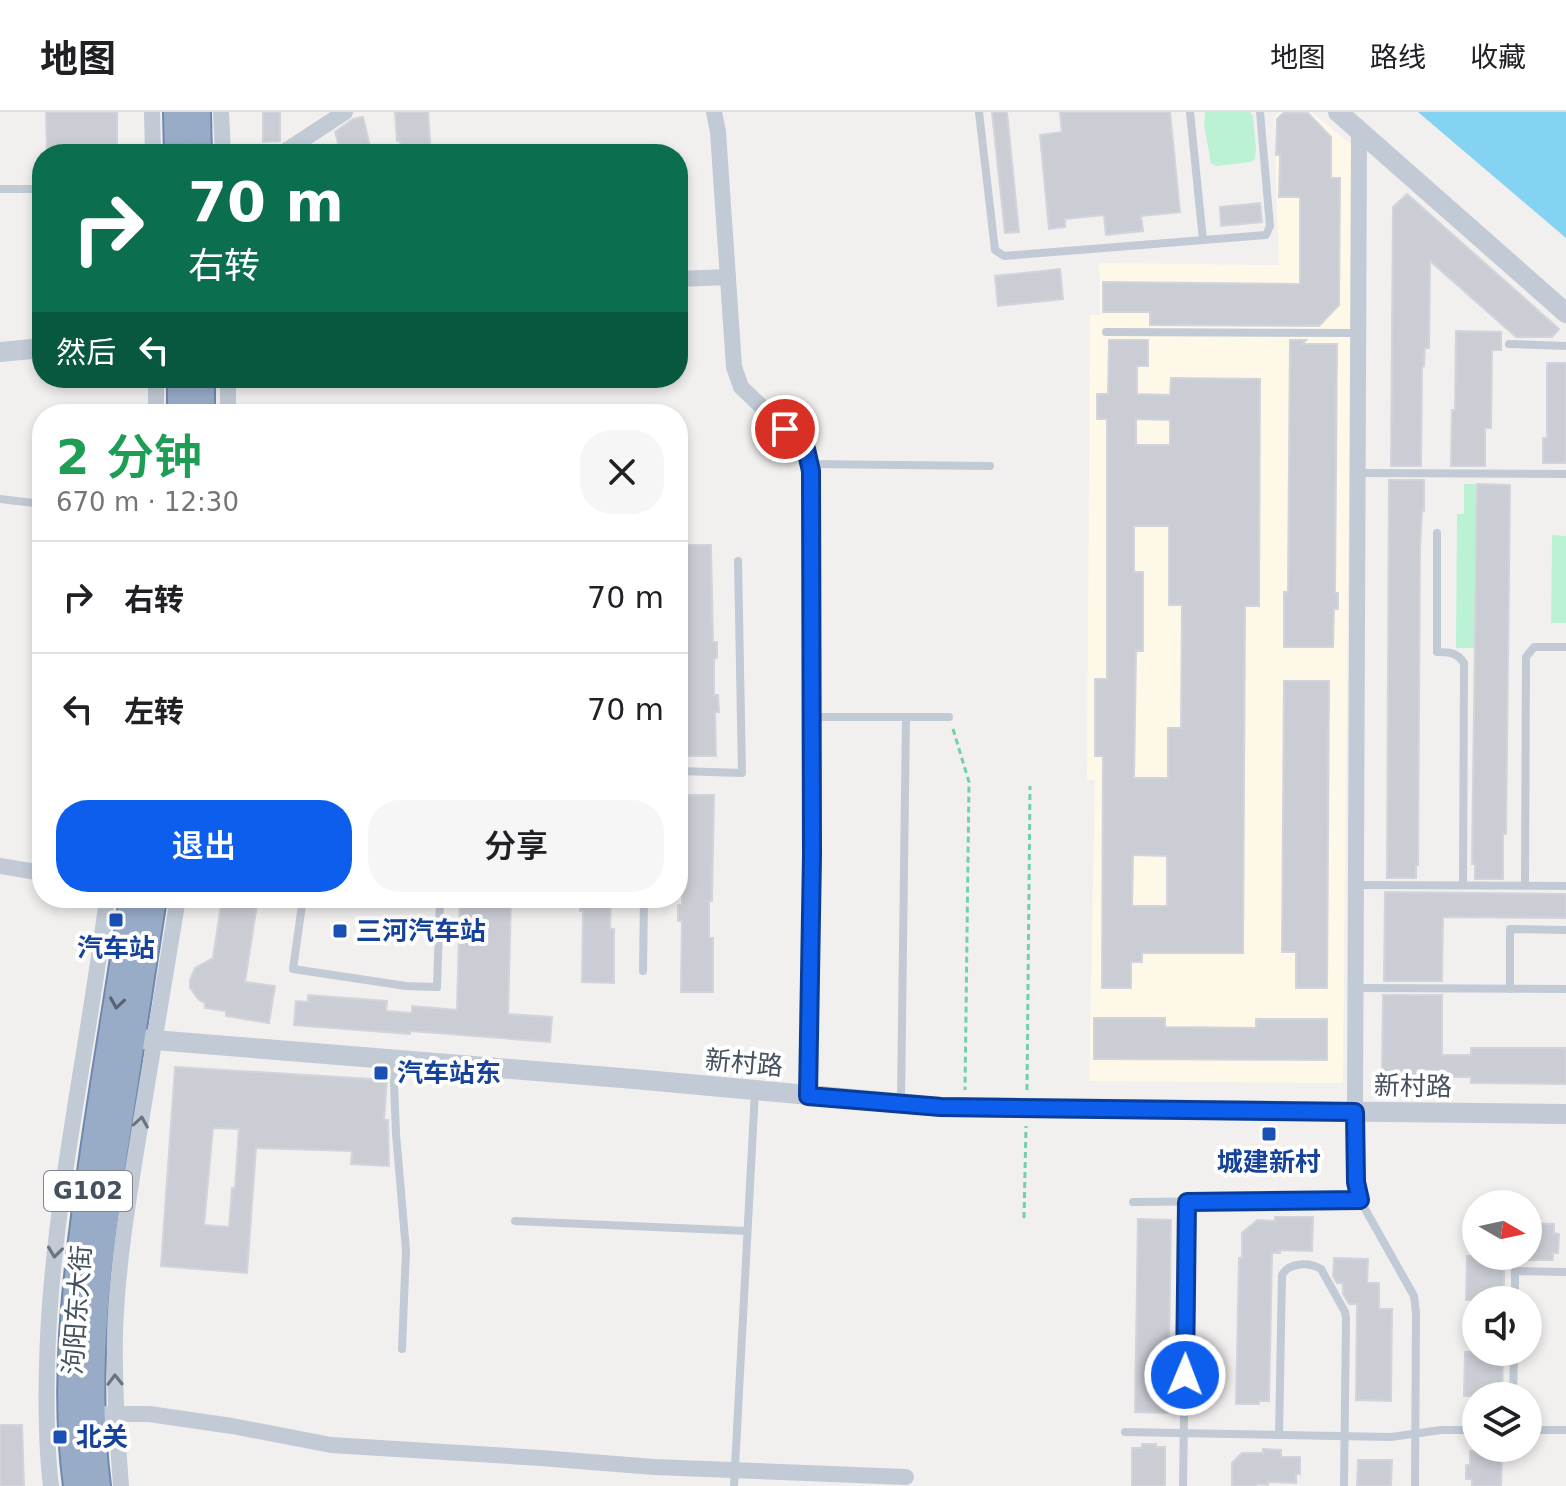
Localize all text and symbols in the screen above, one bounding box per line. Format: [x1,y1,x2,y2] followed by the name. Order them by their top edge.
[40,37,116,81] text: 地图
[1270,41,1326,74] text: 地图
[1370,41,1426,74] text: 路线
[1470,41,1526,74] text: 收藏
[188,169,344,234] text: 70 m
[56,176,160,280] icon: right
[188,245,260,286] text: 右转
[132,328,176,372] icon: left
[56,335,116,370] text: 然后
[751,395,819,463] pin
[763,407,807,451] icon: arrive
[56,429,202,485] text: 2 分钟
[580,430,664,514] button: close
[56,487,239,517] text: 670 m · 12:30
[56,575,100,619] icon: right
[587,580,664,615] text: 70 m
[124,582,184,617] text: 右转
[56,687,100,731] icon: left
[587,692,664,727] text: 70 m
[124,694,184,729] text: 左转
[56,800,352,892] button: 退出
[368,800,664,892] button: 分享
[107,911,125,929] marker: 汽车站
[356,916,486,946] place label: 三河汽车站
[331,922,349,940] marker: 三河汽车站
[77,933,155,963] place label: 汽车站
[109,996,126,1010] one-way arrow
[704,1045,784,1081] street label: 新村路
[397,1058,501,1088] place label: 汽车站东
[372,1064,390,1082] marker: 汽车站东
[1374,1070,1452,1102] street label: 新村路
[132,1115,149,1129] one-way arrow
[1260,1125,1278,1143] marker: 城建新村
[1217,1147,1321,1177] place label: 城建新村
[44,1171,132,1211] road number: G102
[1462,1190,1542,1270] north arrow
[1462,1190,1542,1462] map controls
[58,1244,96,1376] street label: 泃阳东大街
[46,1246,63,1259] one-way arrow
[1462,1286,1542,1366] button: sound
[1143,1333,1227,1417] position arrow
[107,1373,124,1386] one-way arrow
[1462,1382,1542,1462] button: layers
[76,1422,128,1452] place label: 北关
[51,1428,69,1446] marker: 北关

